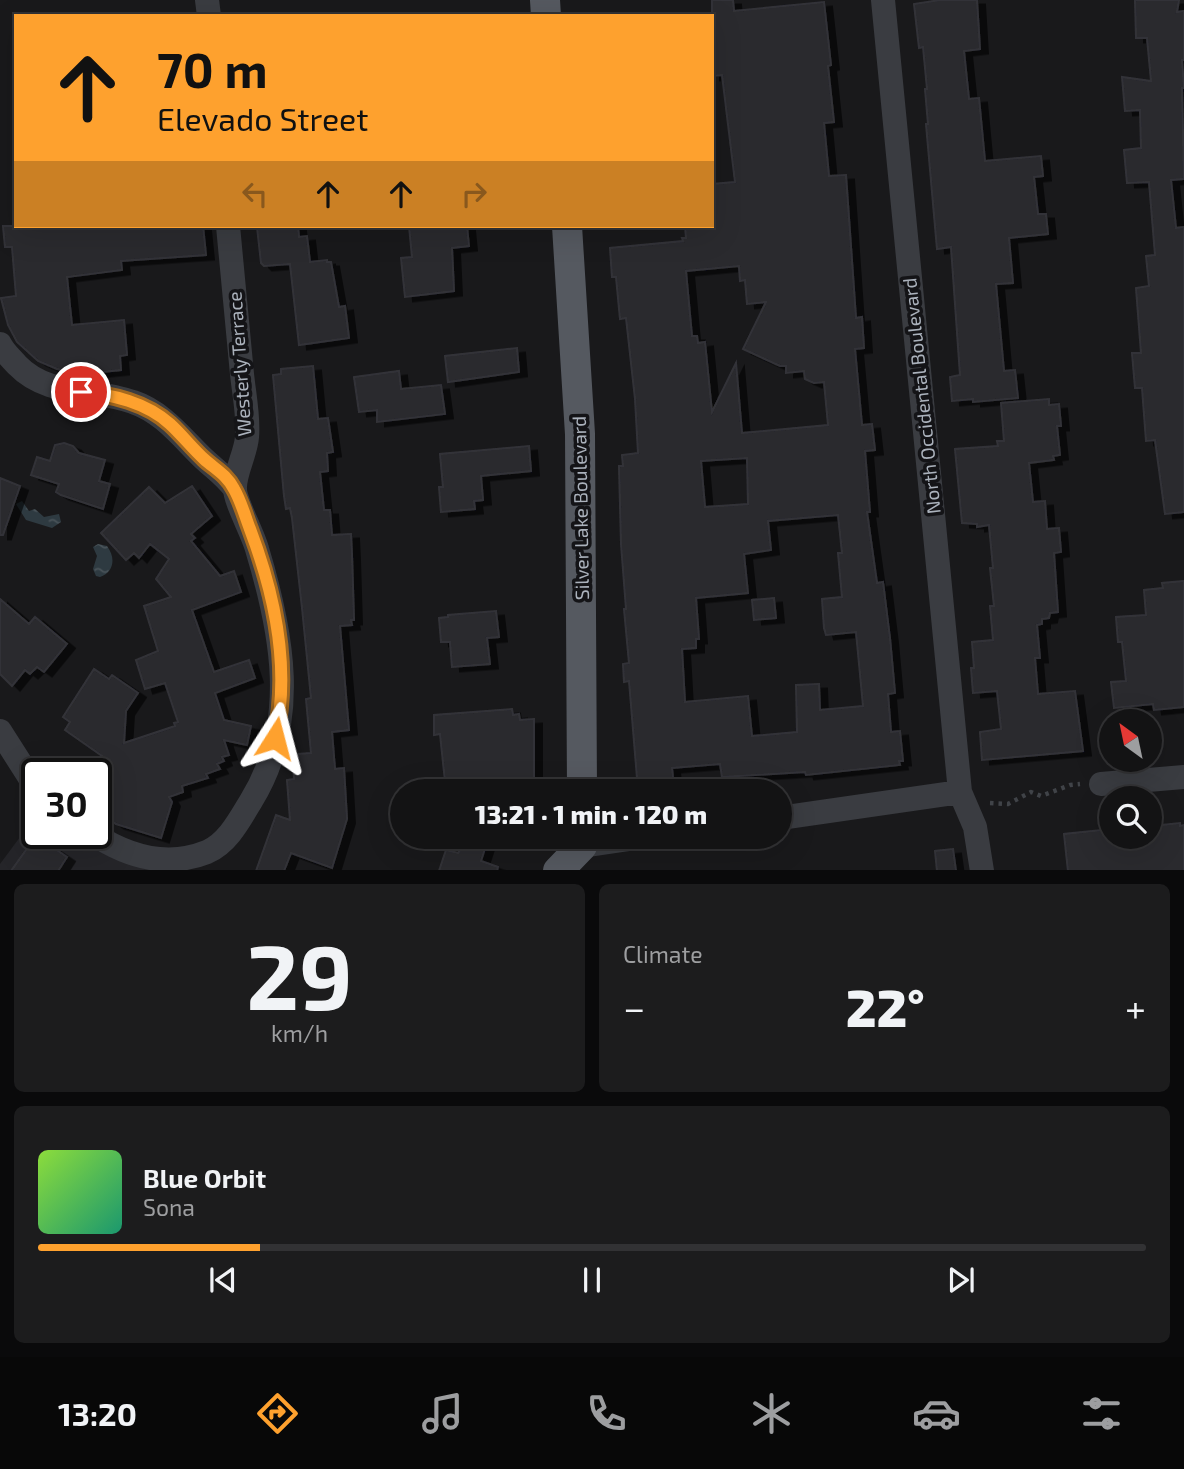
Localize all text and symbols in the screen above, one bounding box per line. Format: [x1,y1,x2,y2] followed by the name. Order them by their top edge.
[157,39,268,98] text: 70 m
[42,42,133,133] icon: ahead
[157,99,368,137] text: Elevado Street
[236,175,274,213] icon: left
[309,175,347,213] icon: ahead
[382,175,420,213] icon: ahead
[455,175,493,213] icon: right
[897,277,945,515] street label: North Occidental Boulevard
[222,291,256,437] street label: Westerly Terrace
[51,362,111,422] pin
[62,373,100,411] icon: arrive
[567,416,593,600] street label: Silver Lake Boulevard
[238,701,312,775] position arrow
[1099,709,1162,772] north arrow
[1099,709,1162,849] map controls
[21,758,112,849] speed limit sign: 30
[1099,786,1162,849] button: search
[475,798,707,829] text: 13:21 · 1 min · 120 m
[246,919,353,1028] text: 29
[623,940,703,968] text: Climate
[846,975,925,1037] text: 22°
[623,984,645,1030] text: −
[1125,984,1146,1030] text: +
[271,1019,328,1047] text: km/h
[143,1162,266,1193] text: Blue Orbit
[143,1193,195,1221] text: Sona
[204,1261,242,1299] icon: previous
[573,1261,611,1299] icon: pause
[942,1261,980,1299] icon: next
[253,1389,302,1438] icon: directions
[418,1389,467,1438] icon: music
[582,1389,631,1438] icon: phone
[747,1389,796,1438] icon: climate
[912,1389,961,1438] icon: car
[1077,1389,1126,1438] icon: filters
[58,1394,137,1432] text: 13:20

